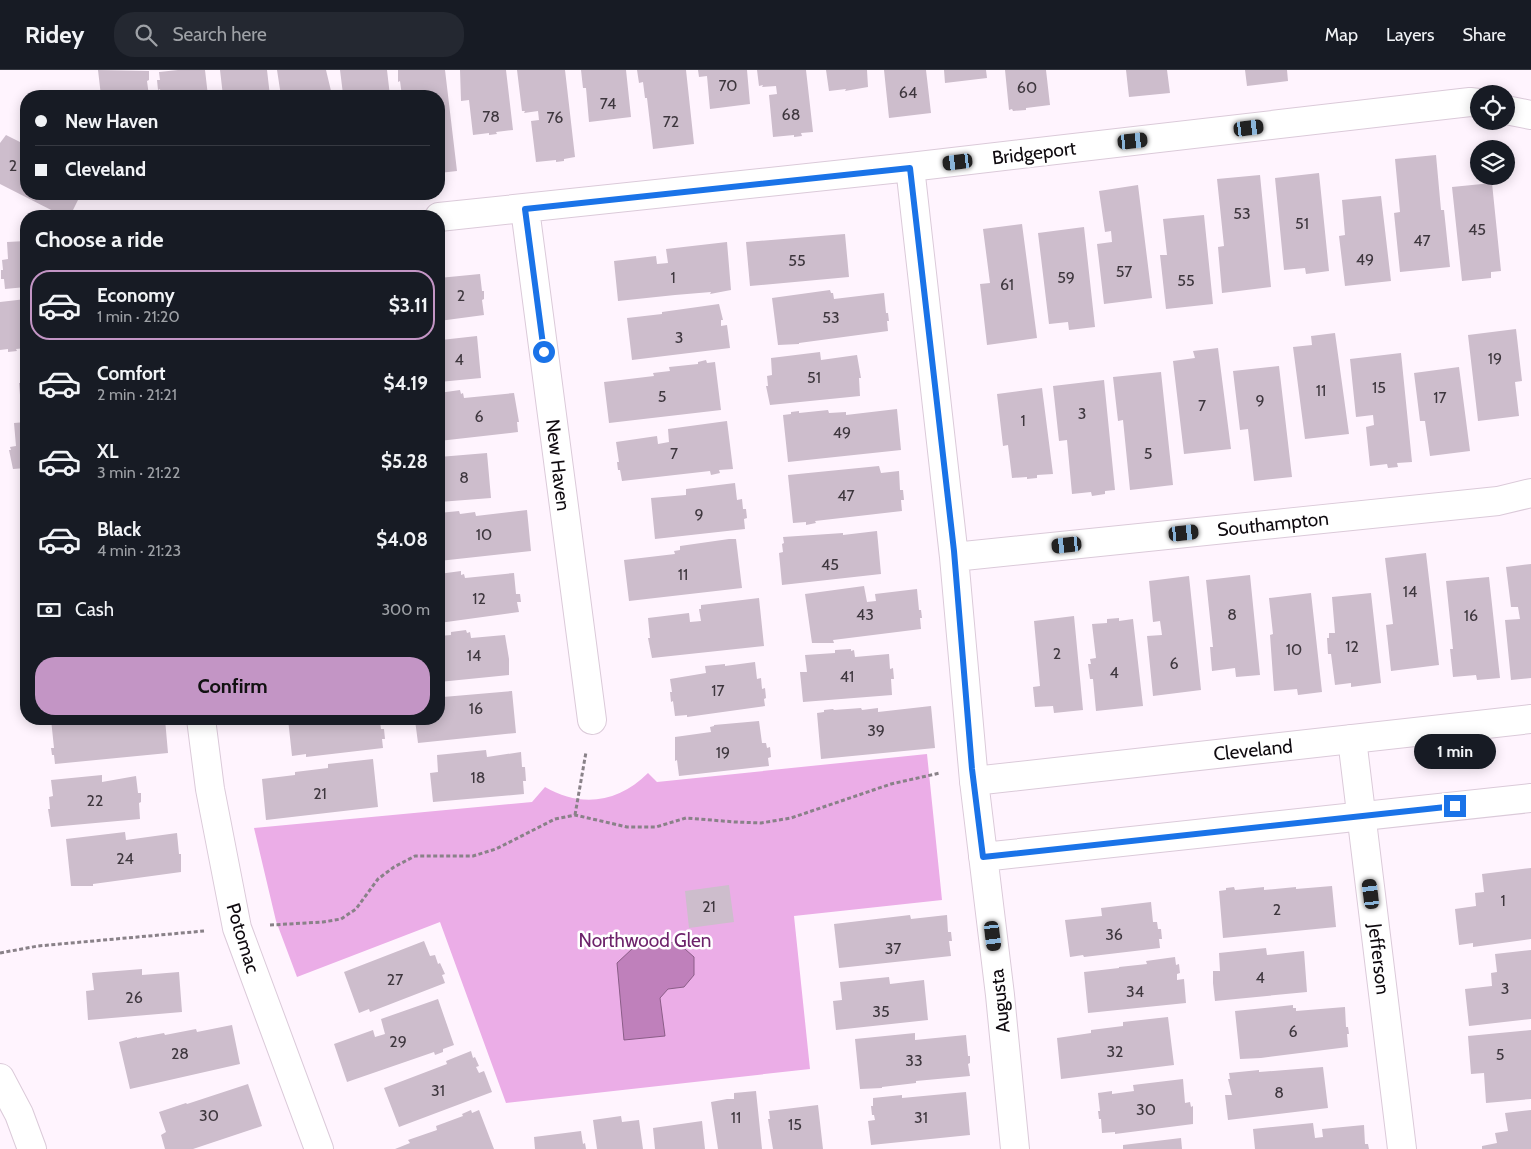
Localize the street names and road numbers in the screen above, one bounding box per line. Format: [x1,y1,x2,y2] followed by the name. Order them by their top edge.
[991,136,1078,170] street label: Bridgeport
[541,418,575,512] street label: New Haven
[1216,507,1330,541] street label: Southampton
[1212,734,1294,766] street label: Cleveland
[221,900,265,976] street label: Potomac
[1363,921,1395,996] street label: Jefferson
[985,968,1015,1034] street label: Augusta

